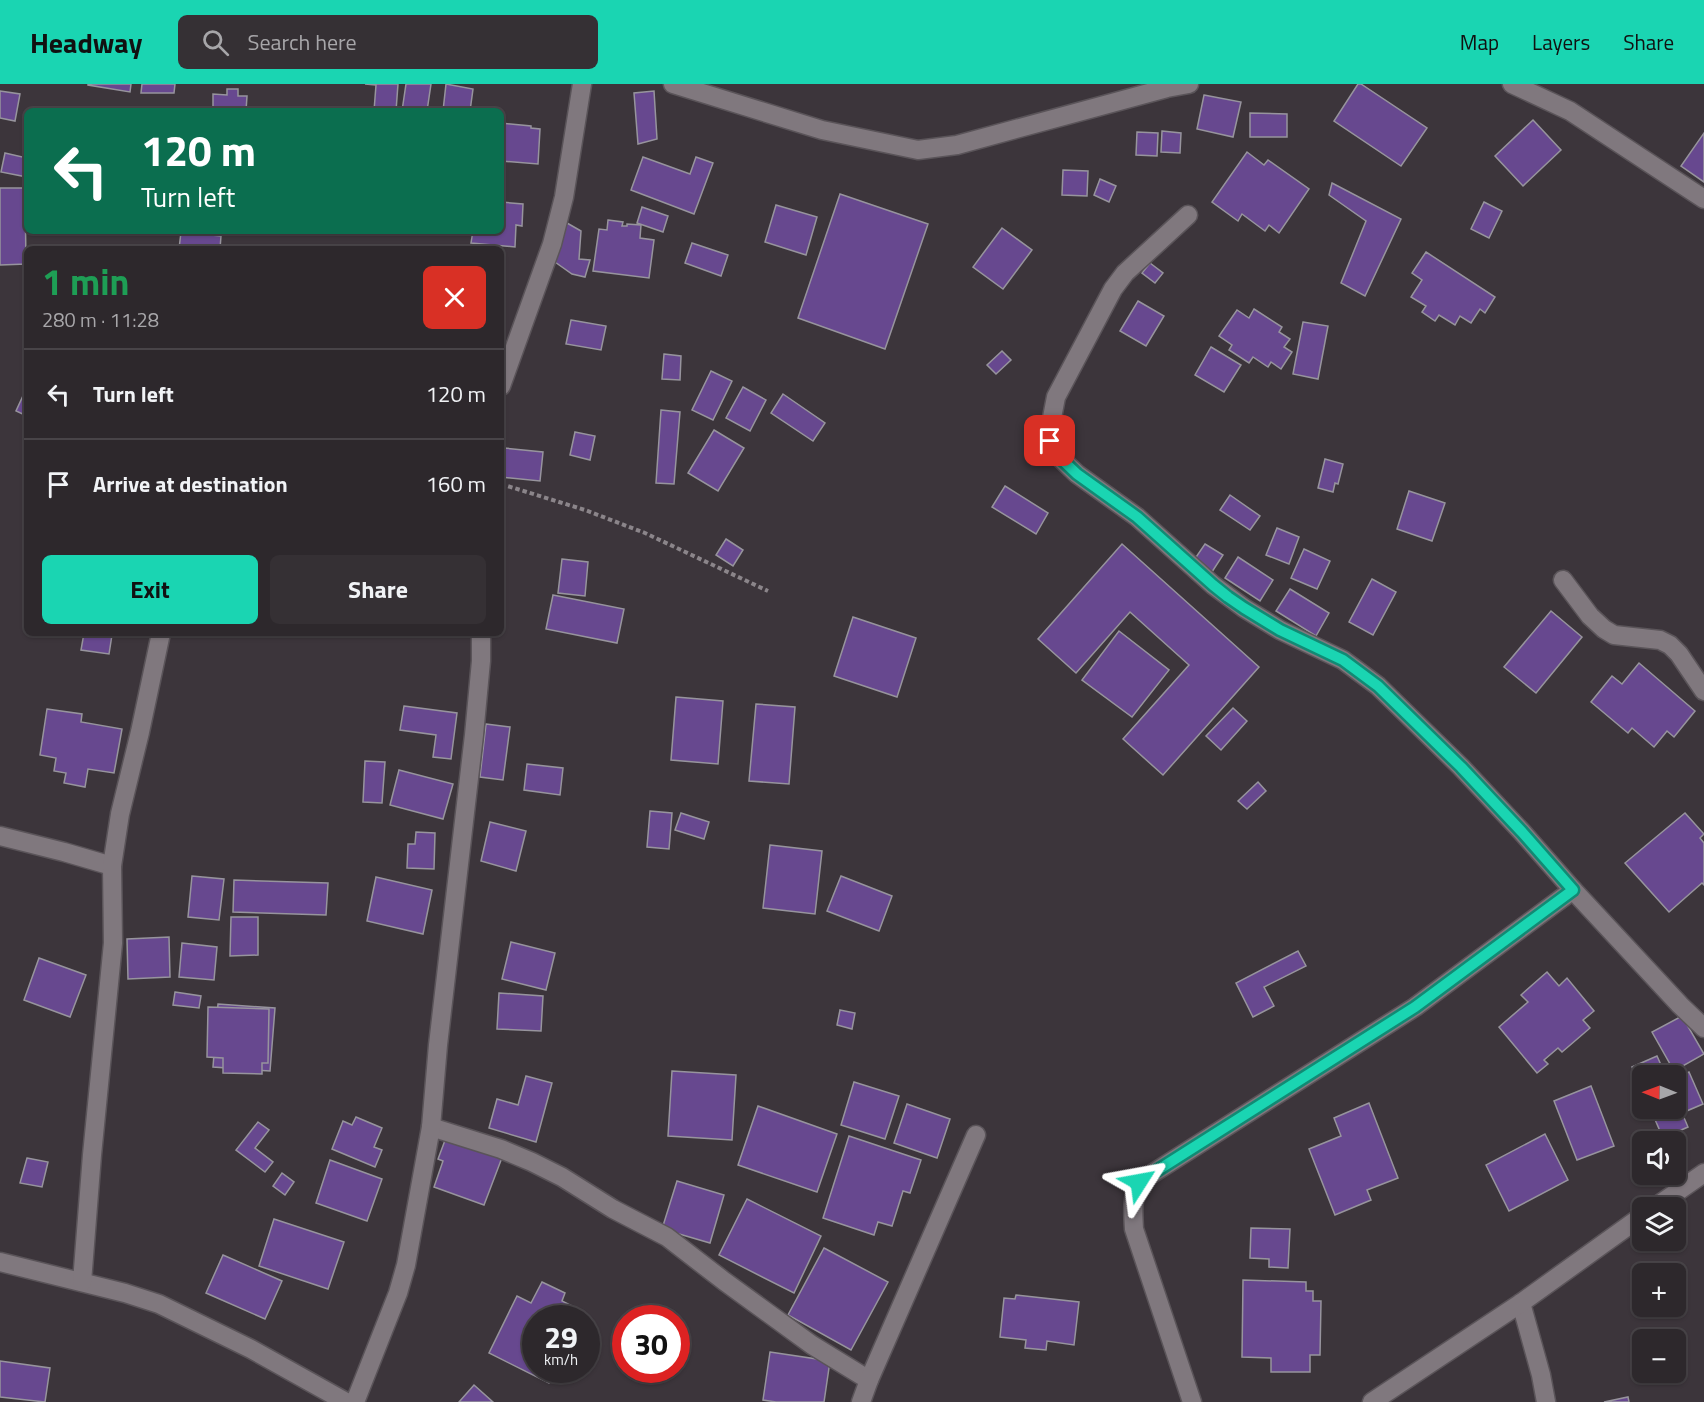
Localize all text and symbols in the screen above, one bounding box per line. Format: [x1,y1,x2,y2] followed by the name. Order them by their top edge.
[178,15,598,69] search box
[30,21,142,64] text: Headway
[247,25,357,59] text: Search here
[199,26,232,59] icon: search
[1460,26,1499,58] text: Map
[1532,26,1590,58] text: Layers
[1623,26,1674,58] text: Share
[141,118,256,182] text: 120 m
[42,132,120,210] icon: left
[141,176,235,217] text: Turn left
[42,254,129,309] text: 1 min
[423,266,486,329] button: close
[42,304,159,335] text: 280 m · 11:28
[93,377,174,411] text: Turn left
[426,377,486,411] text: 120 m
[42,378,75,411] icon: left
[1024,415,1075,466] pin
[1033,424,1066,457] icon: arrive
[93,467,288,501] text: Arrive at destination
[426,467,486,501] text: 160 m
[42,468,75,501] icon: arrive
[42,555,258,624] button: Exit
[270,555,486,624] button: Share
[1632,1065,1686,1119] north arrow
[1632,1065,1686,1383] map controls
[1632,1131,1686,1185] button: sound
[1107,1150,1171,1214] position arrow
[1632,1197,1686,1251] button: layers
[1632,1263,1686,1317] button: +
[612,1305,690,1383] speed limit sign: 30
[544,1314,578,1360] text: 29
[1632,1329,1686,1383] button: −
[544,1348,578,1371] text: km/h

